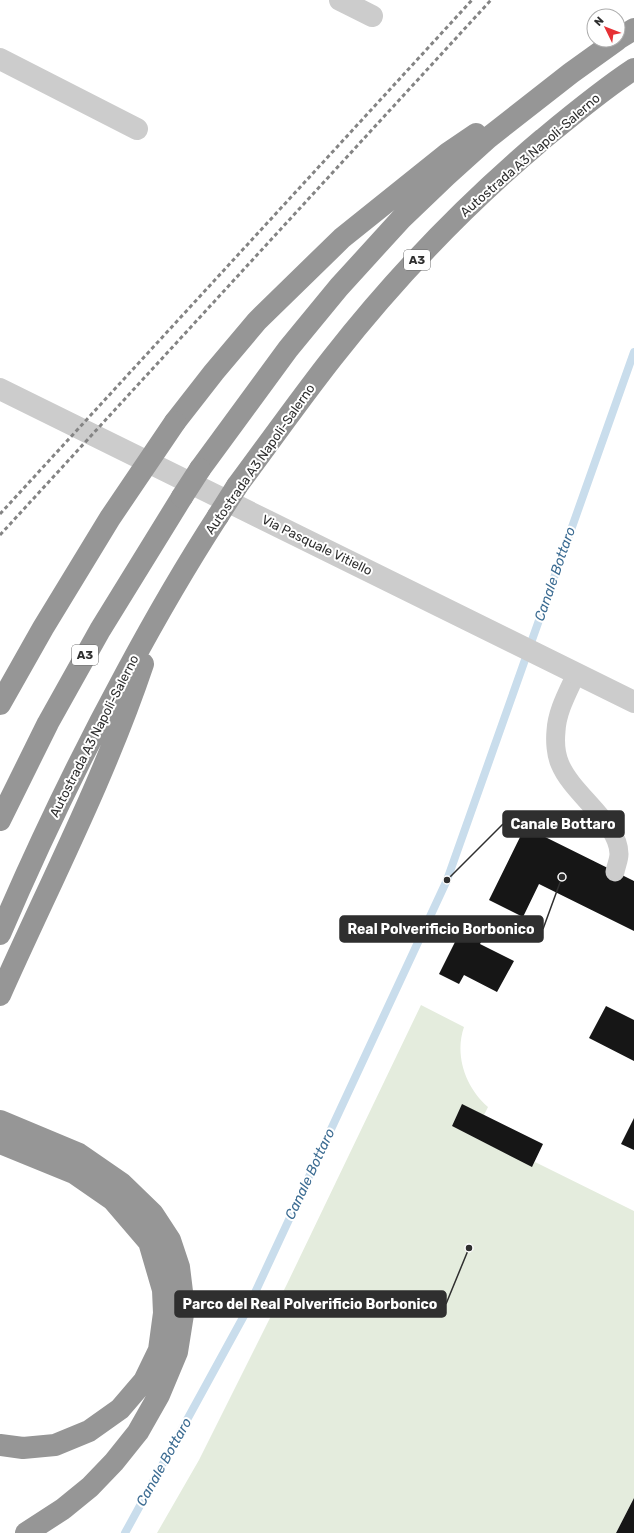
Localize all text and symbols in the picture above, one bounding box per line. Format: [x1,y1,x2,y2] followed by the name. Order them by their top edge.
[586,8,626,48] north arrow
[592,14,607,29] text: N
[457,90,603,220] street label: Autostrada A3 Napoli-Salerno
[404,250,430,270] road number: A3
[202,381,318,537] street label: Autostrada A3 Napoli-Salerno
[259,512,375,578] street label: Via Pasquale Vitiello
[531,525,579,623] water label: Canale Bottaro
[72,645,98,665] road number: A3
[46,652,142,820] street label: Autostrada A3 Napoli-Salerno
[503,811,624,837] callout: Canale Bottaro
[510,816,616,833] text: Canale Bottaro
[340,916,543,942] callout: Real Polverificio Borbonico
[347,921,535,938] text: Real Polverificio Borbonico
[281,1126,339,1222] water label: Canale Bottaro
[175,1291,446,1317] callout: Parco del Real Polverificio Borbonico
[183,1296,437,1313] text: Parco del Real Polverificio Borbonico
[133,1415,195,1509] water label: Canale Bottaro

